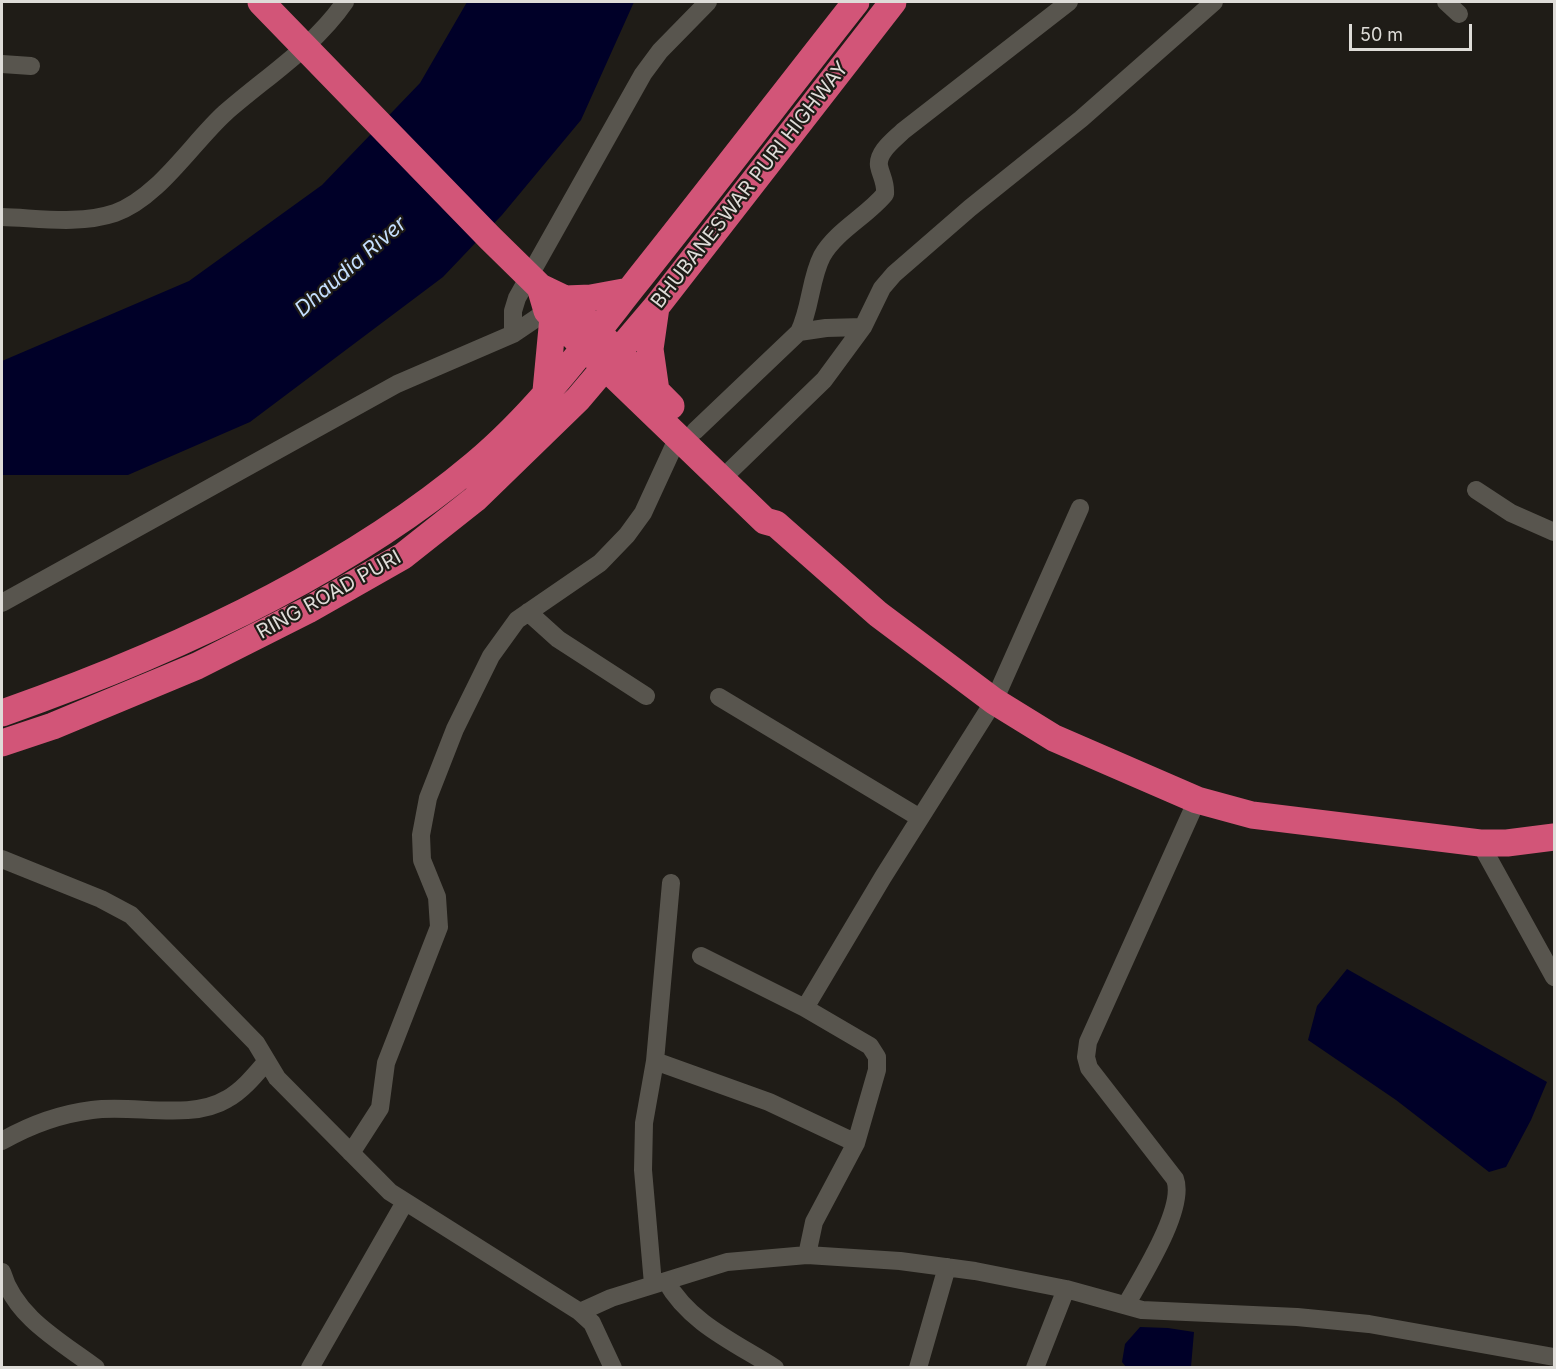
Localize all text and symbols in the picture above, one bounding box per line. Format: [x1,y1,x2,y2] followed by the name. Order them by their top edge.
[1352,12,1475,50] scale bar
[1360,24,1403,45] text: 50 m
[646,57,854,313] street label: BHUBANESWAR PURI HIGHWAY
[290,212,412,322] water label: Dhaudia River
[253,545,405,645] street label: RING ROAD PURI

